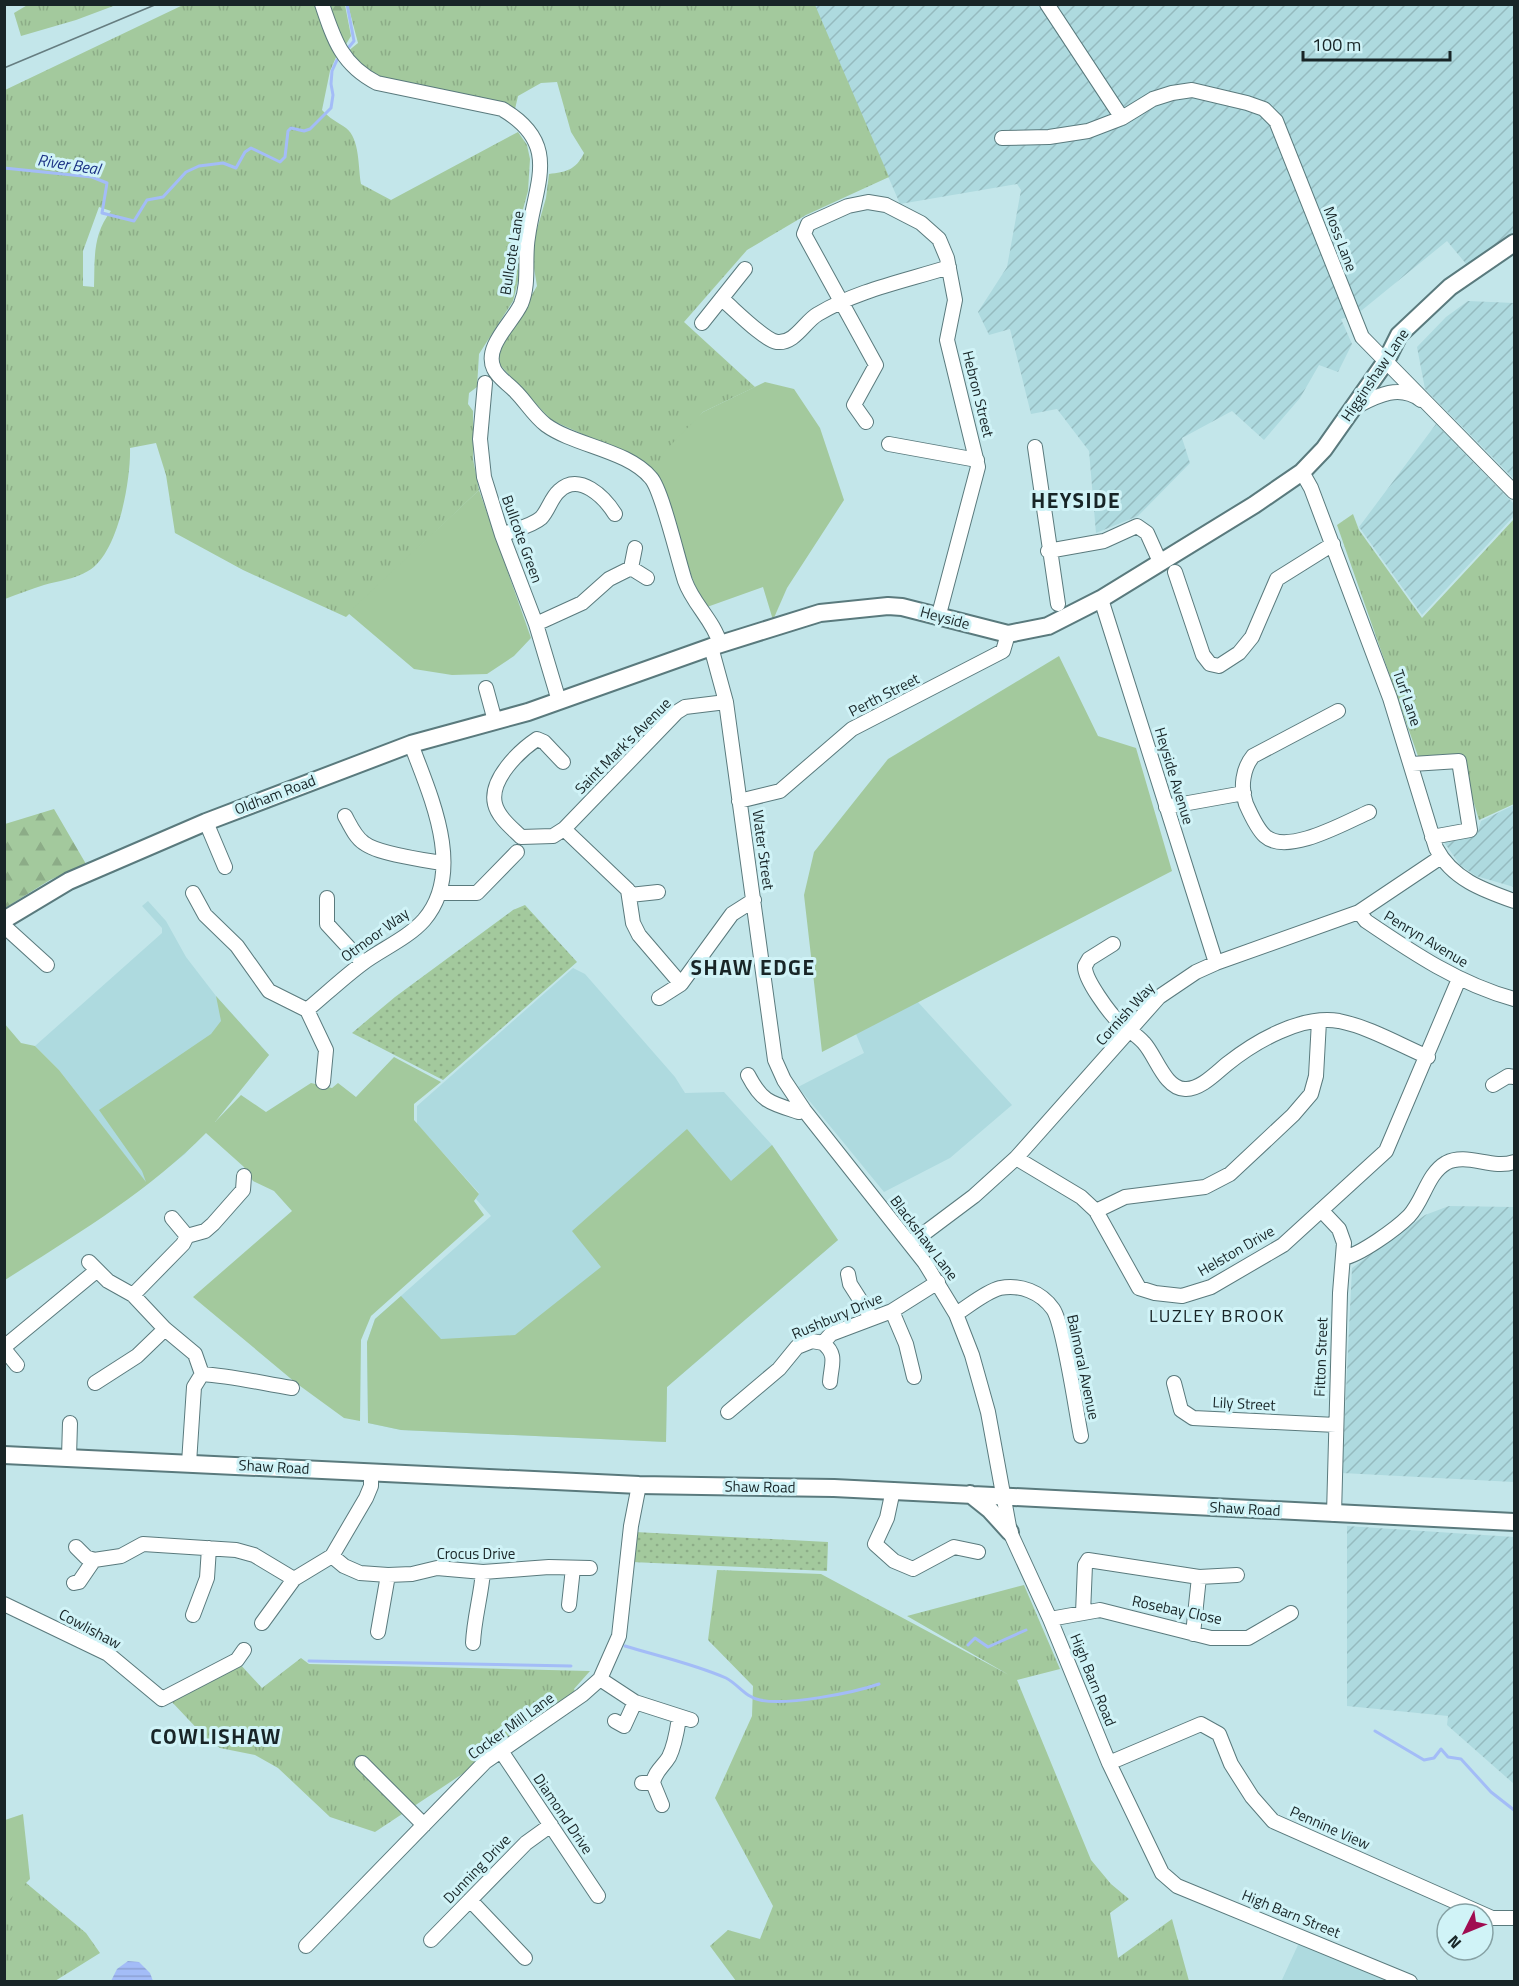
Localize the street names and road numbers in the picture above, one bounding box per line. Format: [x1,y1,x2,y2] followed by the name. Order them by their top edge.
[1318,203,1363,275] street label: Moss Lane
[494,209,530,297] street label: Bullcote Lane
[1335,324,1414,426] street label: Higginshaw Lane
[957,348,1001,440] street label: Hebron Street
[496,492,549,586] street label: Bullcote Green
[918,600,972,635] street label: Heyside
[844,667,924,722] street label: Perth Street
[1387,667,1428,729] street label: Turf Lane
[569,692,676,799] street label: Saint Mark's Avenue
[1149,724,1200,827] street label: Heyside Avenue
[231,769,319,821] street label: Oldham Road
[746,808,781,892] street label: Water Street
[336,902,414,967] street label: Otmoor Way
[1380,904,1473,973] street label: Penryn Avenue
[1090,977,1159,1051] street label: Cornish Way
[885,1190,964,1285] street label: Blackshaw Lane
[1193,1219,1278,1282] street label: Helston Drive
[788,1286,886,1345] street label: Rushbury Drive
[1061,1312,1106,1422] street label: Balmoral Avenue
[1308,1316,1333,1397] street label: Fitton Street
[1212,1390,1277,1417] street label: Lily Street
[238,1453,310,1480] street label: Shaw Road
[724,1474,796,1499] street label: Shaw Road
[1209,1495,1281,1522] street label: Shaw Road
[437,1542,515,1565] street label: Crocus Drive
[1130,1589,1224,1630] street label: Rosebay Close
[55,1602,126,1655] street label: Cowlishaw
[1064,1630,1123,1730] street label: High Barn Road
[463,1686,559,1765] street label: Cocker Mill Lane
[528,1769,599,1859] street label: Diamond Drive
[1286,1800,1374,1855] street label: Pennine View
[437,1829,516,1909] street label: Dunning Drive
[1238,1883,1345,1944] street label: High Barn Street

